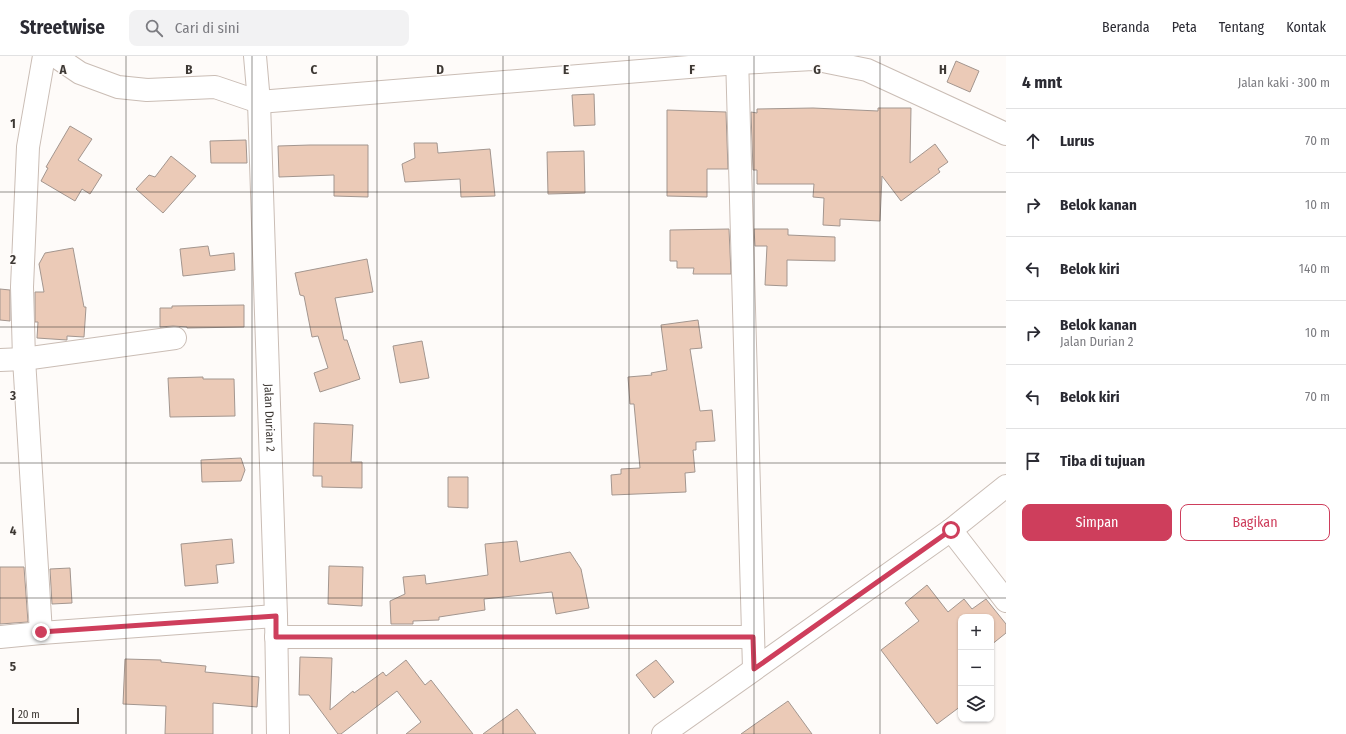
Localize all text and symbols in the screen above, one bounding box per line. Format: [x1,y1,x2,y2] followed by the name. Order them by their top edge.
[129,10,409,46] search box
[20,16,105,39] text: Streetwise
[143,17,165,39] icon: search
[175,19,239,37] text: Cari di sini
[1102,19,1150,36] text: Beranda
[1172,19,1197,36] text: Peta
[1219,19,1264,36] text: Tentang
[1286,19,1326,36] text: Kontak
[58,62,67,77] text: A
[185,62,193,77] text: B
[311,62,318,77] text: C
[436,62,444,77] text: D
[563,62,569,77] text: E
[689,62,695,77] text: F
[813,62,821,77] text: G
[939,62,947,77] text: H
[1022,72,1062,93] text: 4 mnt
[1238,75,1330,90] text: Jalan kaki · 300 m
[10,116,16,131] text: 1
[1022,130,1044,152] icon: ahead
[1060,132,1094,150] text: Lurus
[1305,133,1330,148] text: 70 m
[1022,194,1044,216] icon: right
[1060,196,1137,214] text: Belok kanan
[1305,197,1330,212] text: 10 m
[9,252,16,267] text: 2
[1022,258,1044,280] icon: left
[1060,260,1120,278] text: Belok kiri
[1299,261,1330,276] text: 140 m
[1060,316,1137,334] text: Belok kanan
[1022,322,1044,344] icon: right
[1305,325,1330,340] text: 10 m
[1060,334,1134,349] text: Jalan Durian 2
[261,383,278,452] street label: Jalan Durian 2
[1022,386,1044,408] icon: left
[9,388,16,403] text: 3
[1060,388,1120,406] text: Belok kiri
[1305,389,1330,404] text: 70 m
[1022,450,1044,472] icon: arrive
[1060,452,1145,470] text: Tiba di tujuan
[1022,504,1172,541] button: Simpan
[1180,504,1330,541] button: Bagikan
[942,521,960,539] route start
[10,523,17,538] text: 4
[958,614,994,722] map controls
[958,614,994,650] button: +
[32,623,50,641] route end
[958,650,994,686] button: −
[10,659,16,674] text: 5
[958,686,994,722] button: layers
[12,706,79,725] scale bar
[18,708,40,721] text: 20 m

